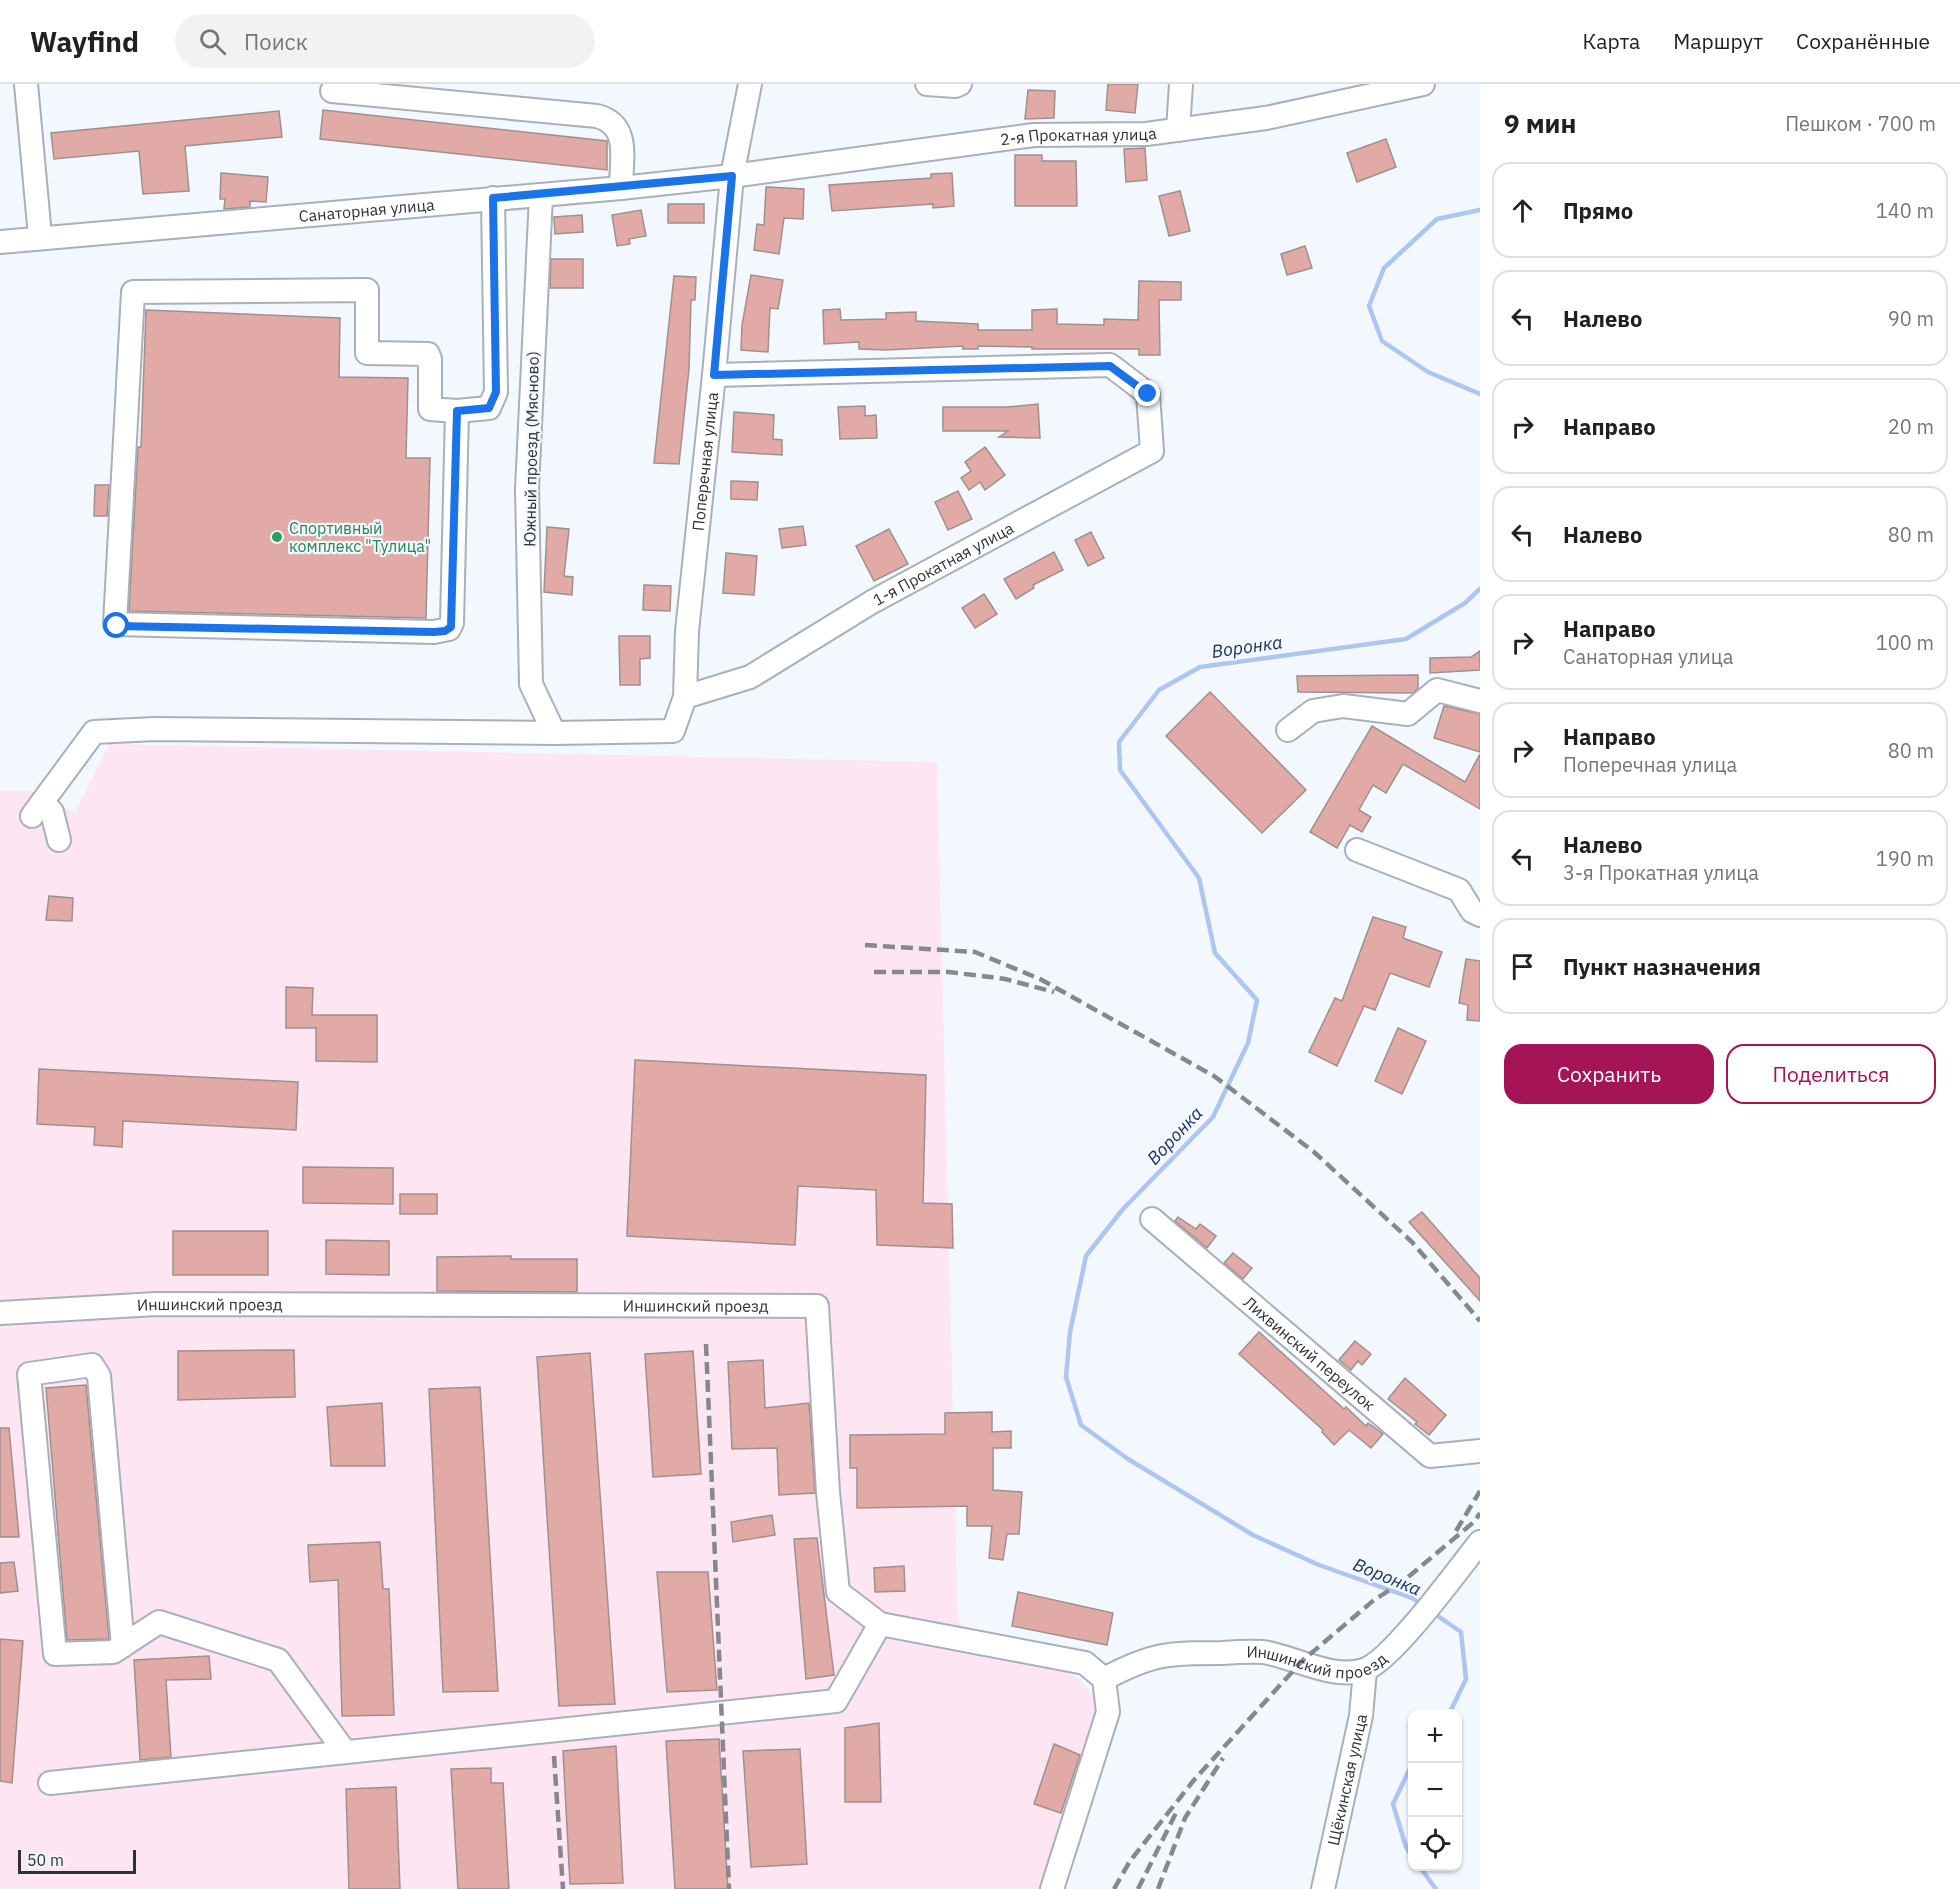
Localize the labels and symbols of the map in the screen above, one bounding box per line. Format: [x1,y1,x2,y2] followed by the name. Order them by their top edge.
[999,123,1158,150] street label: 2-я Прокатная улица
[298,194,436,226] street label: Санаторная улица
[519,351,543,547] street label: Южный проезд (Мясново)
[1134,380,1160,406] route end
[688,391,722,532] street label: Поперечная улица
[869,517,1017,610] street label: 1-я Прокатная улица
[289,518,431,556] place label: Спортивный комплекс "Тулица"
[270,530,284,544] marker: Спортивный комплекс "Тулица"
[103,612,129,638] route start
[1210,630,1284,663] water label: Воронка
[1142,1102,1207,1170] water label: Воронка
[1240,1292,1379,1415] street label: Лихвинский переулок
[136,1294,283,1315] street label: Иншинский проезд
[623,1295,769,1316] street label: Иншинский проезд
[1350,1553,1425,1601] water label: Воронка
[1246,1642,1391,1683] street label: Иншинский проезд
[1323,1711,1371,1847] street label: Щёкинская улица
[18,1847,136,1874] scale bar

